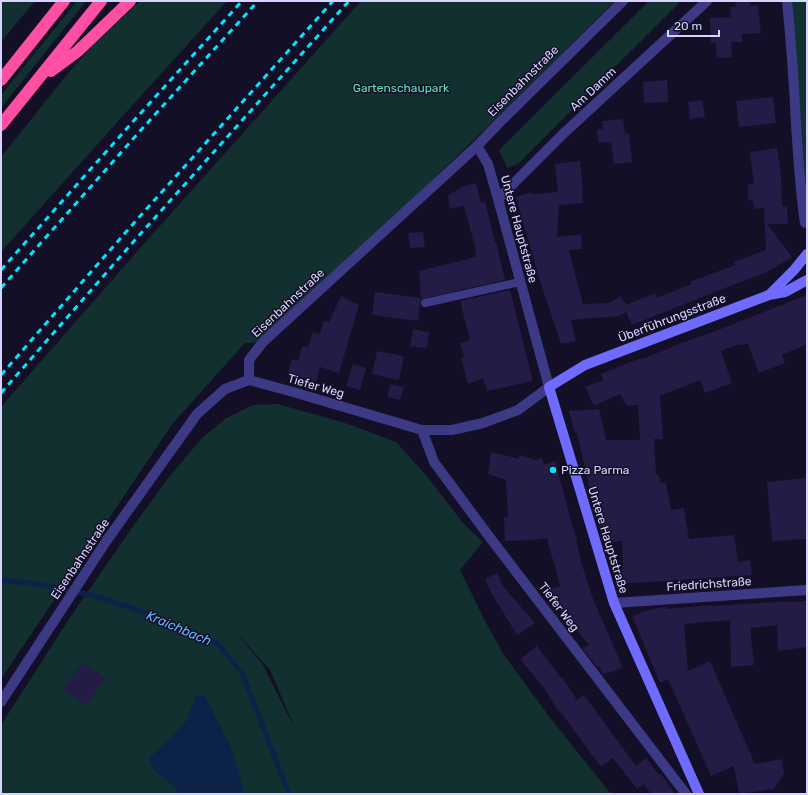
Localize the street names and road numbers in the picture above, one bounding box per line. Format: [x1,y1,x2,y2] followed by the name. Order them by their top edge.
[485,43,561,119] street label: Eisenbahnstraße
[567,64,619,114] street label: Am Damm
[498,174,540,285] street label: Untere Hauptstraße
[249,266,327,340] street label: Eisenbahnstraße
[616,291,728,345] street label: Überführungsstraße
[286,371,346,401] street label: Tiefer Weg
[585,485,631,595] street label: Untere Hauptstraße
[48,516,112,602] street label: Eisenbahnstraße
[666,574,752,594] street label: Friedrichstraße
[536,580,582,634] street label: Tiefer Weg

